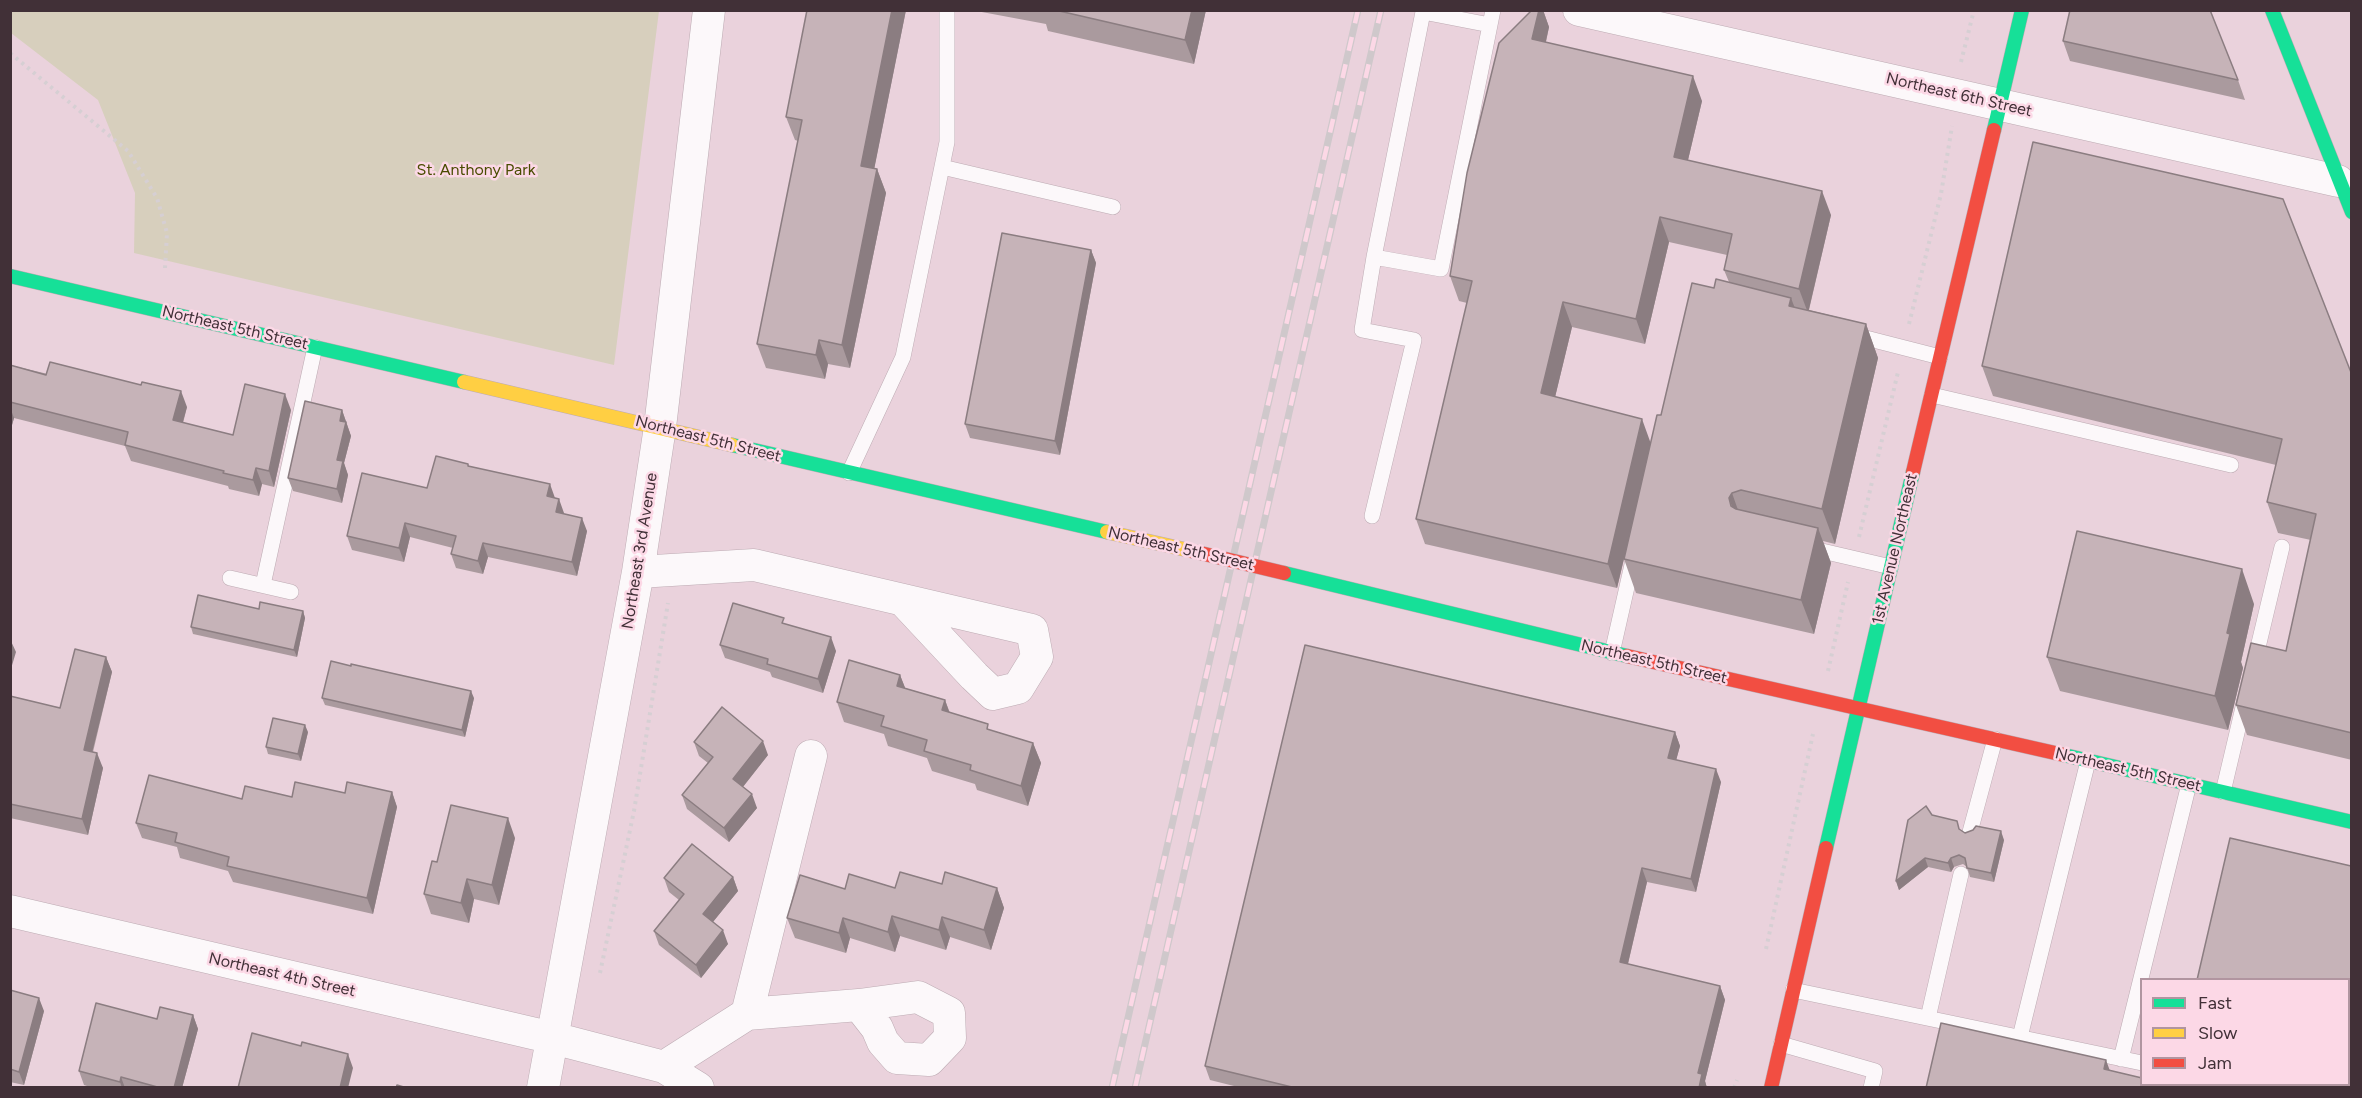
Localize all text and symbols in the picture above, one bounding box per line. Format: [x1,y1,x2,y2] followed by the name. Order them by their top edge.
[1884,69,2034,121] street label: Northeast 6th Street
[417,160,535,180] park label: St. Anthony Park
[160,302,310,354] street label: Northeast 5th Street
[633,412,783,466] street label: Northeast 5th Street
[618,471,662,631] street label: Northeast 3rd Avenue
[1868,472,1922,626] street label: 1st Avenue Northeast
[1106,523,1256,575] street label: Northeast 5th Street
[1579,636,1729,688] street label: Northeast 5th Street
[2053,744,2203,796] street label: Northeast 5th Street
[207,949,357,1001] street label: Northeast 4th Street
[2140,978,2350,1086] legend
[2198,992,2232,1014] text: Fast
[2198,1022,2237,1044] text: Slow
[2198,1052,2232,1074] text: Jam

